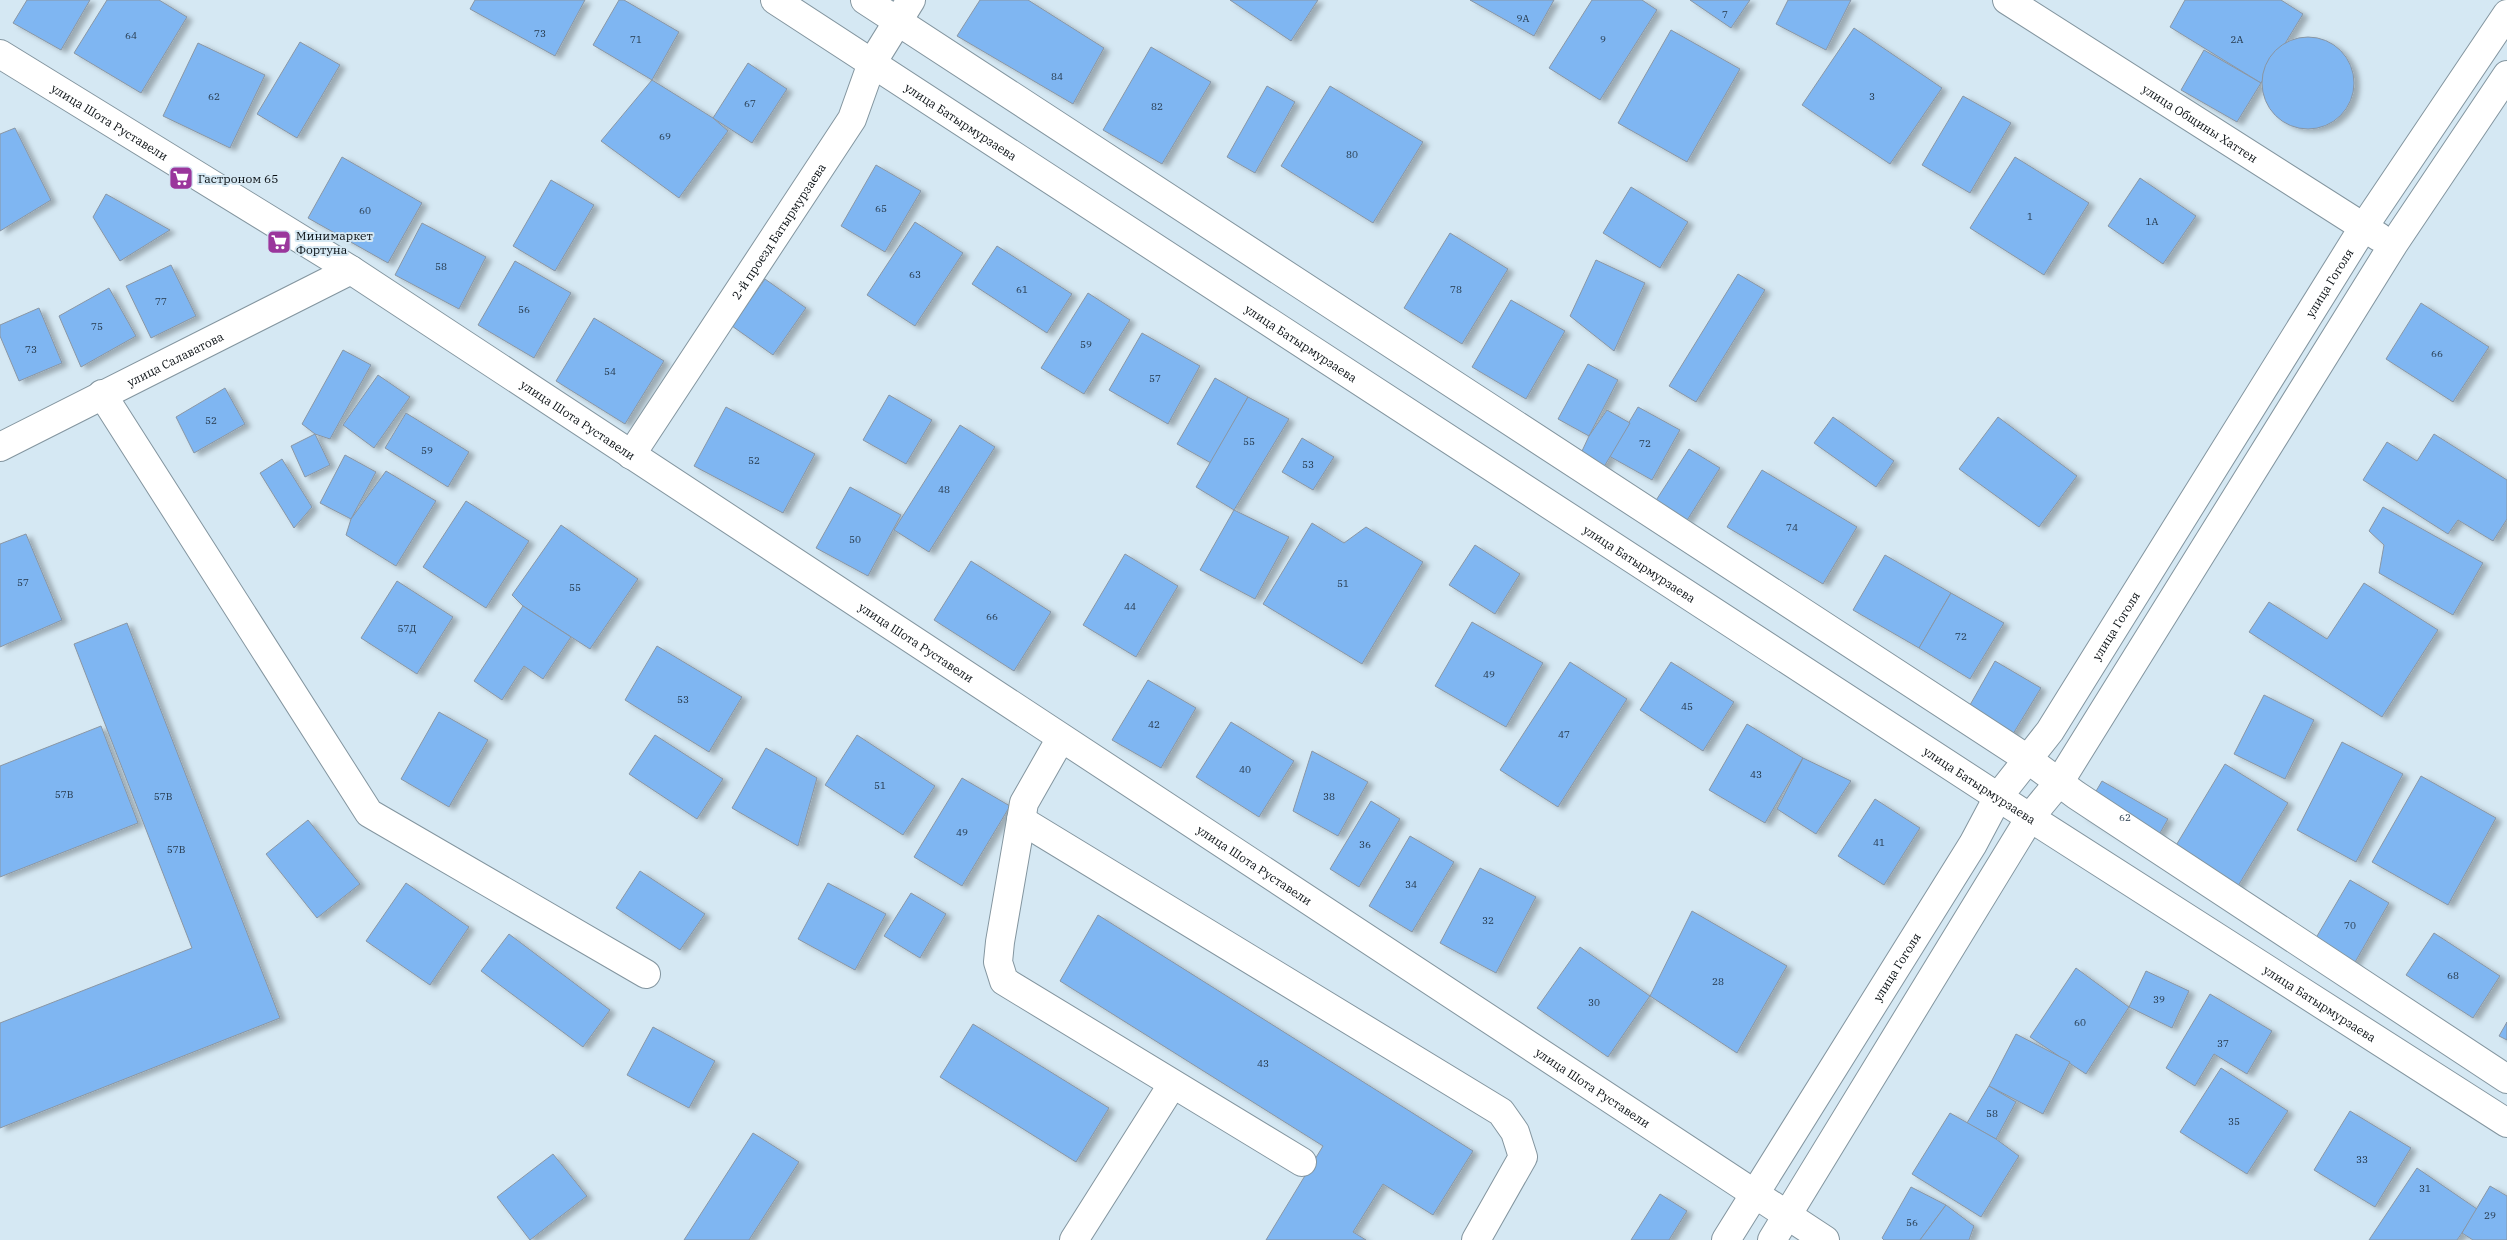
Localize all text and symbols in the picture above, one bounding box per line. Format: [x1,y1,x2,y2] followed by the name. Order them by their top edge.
[1722,8,1728,21] house number: 7
[1517,12,1530,25] house number: 9А
[534,27,546,40] house number: 73
[125,29,137,42] house number: 64
[630,33,642,46] house number: 71
[1600,33,1606,46] house number: 9
[2231,33,2244,46] house number: 2А
[1051,70,1063,83] house number: 84
[902,79,1020,163] street label: улица Батырмурзаева
[49,80,171,163] street label: улица Шота Руставели
[2140,81,2261,165] street label: улица Общины Хаттен
[208,90,220,103] house number: 62
[1869,90,1875,103] house number: 3
[744,97,756,110] house number: 67
[1151,100,1163,113] house number: 82
[659,130,671,143] house number: 69
[1346,148,1358,161] house number: 80
[728,160,829,302] street label: 2-й проезд Батырмурзаева
[168,165,194,191] supermarket icon: Гастроном 65
[198,171,278,186] place label: Гастроном 65
[875,202,887,215] house number: 65
[359,204,371,217] house number: 60
[2027,210,2033,223] house number: 1
[2146,215,2159,228] house number: 1А
[296,228,373,257] place label: Минимаркет Фортуна
[266,229,292,255] supermarket icon: Минимаркет Фортуна
[2302,245,2356,320] street label: улица Гоголя
[435,260,447,273] house number: 58
[909,268,921,281] house number: 63
[1016,283,1028,296] house number: 61
[1450,283,1462,296] house number: 78
[155,295,167,308] house number: 77
[1242,301,1360,385] street label: улица Батырмурзаева
[518,303,530,316] house number: 56
[91,320,103,333] house number: 75
[124,328,226,389] street label: улица Салаватова
[1080,338,1092,351] house number: 59
[25,343,37,356] house number: 73
[2431,347,2443,360] house number: 66
[604,365,616,378] house number: 54
[1149,372,1161,385] house number: 57
[518,376,638,463] street label: улица Шота Руставели
[205,414,217,427] house number: 52
[1243,435,1255,448] house number: 55
[1639,437,1651,450] house number: 72
[421,444,433,457] house number: 59
[748,454,760,467] house number: 52
[1302,458,1314,471] house number: 53
[938,483,950,496] house number: 48
[1581,521,1699,606] street label: улица Батырмурзаева
[1786,521,1798,534] house number: 74
[849,533,861,546] house number: 50
[17,576,29,589] house number: 57
[1337,577,1349,590] house number: 51
[569,581,581,594] house number: 55
[2089,588,2143,663] street label: улица Гоголя
[856,599,977,685] street label: улица Шота Руставели
[1124,600,1136,613] house number: 44
[986,610,998,623] house number: 66
[398,622,417,635] house number: 57Д
[1955,630,1967,643] house number: 72
[1483,668,1495,681] house number: 49
[677,693,689,706] house number: 53
[1681,700,1693,713] house number: 45
[1148,718,1160,731] house number: 42
[1558,728,1570,741] house number: 47
[1921,743,2039,827] street label: улица Батырмурзаева
[1239,763,1251,776] house number: 40
[1750,768,1762,781] house number: 43
[874,779,886,792] house number: 51
[55,788,74,801] house number: 57В
[154,790,173,803] house number: 57В
[1323,790,1335,803] house number: 38
[2119,811,2131,824] house number: 62
[1194,822,1315,908] street label: улица Шота Руставели
[956,826,968,839] house number: 49
[1873,836,1885,849] house number: 41
[1359,838,1371,851] house number: 36
[167,843,186,856] house number: 57В
[1405,878,1417,891] house number: 34
[1482,914,1494,927] house number: 32
[2344,919,2356,932] house number: 70
[1869,930,1923,1004] street label: улица Гоголя
[2261,962,2379,1045] street label: улица Батырмурзаева
[2447,969,2459,982] house number: 68
[1712,975,1724,988] house number: 28
[2153,993,2165,1006] house number: 39
[1588,996,1600,1009] house number: 30
[2074,1016,2086,1029] house number: 60
[2217,1037,2229,1050] house number: 37
[1533,1044,1653,1131] street label: улица Шота Руставели
[1257,1057,1269,1070] house number: 43
[1986,1107,1998,1120] house number: 58
[2228,1115,2240,1128] house number: 35
[2356,1153,2368,1166] house number: 33
[2419,1182,2431,1195] house number: 31
[2484,1209,2496,1222] house number: 29
[1906,1216,1918,1229] house number: 56

